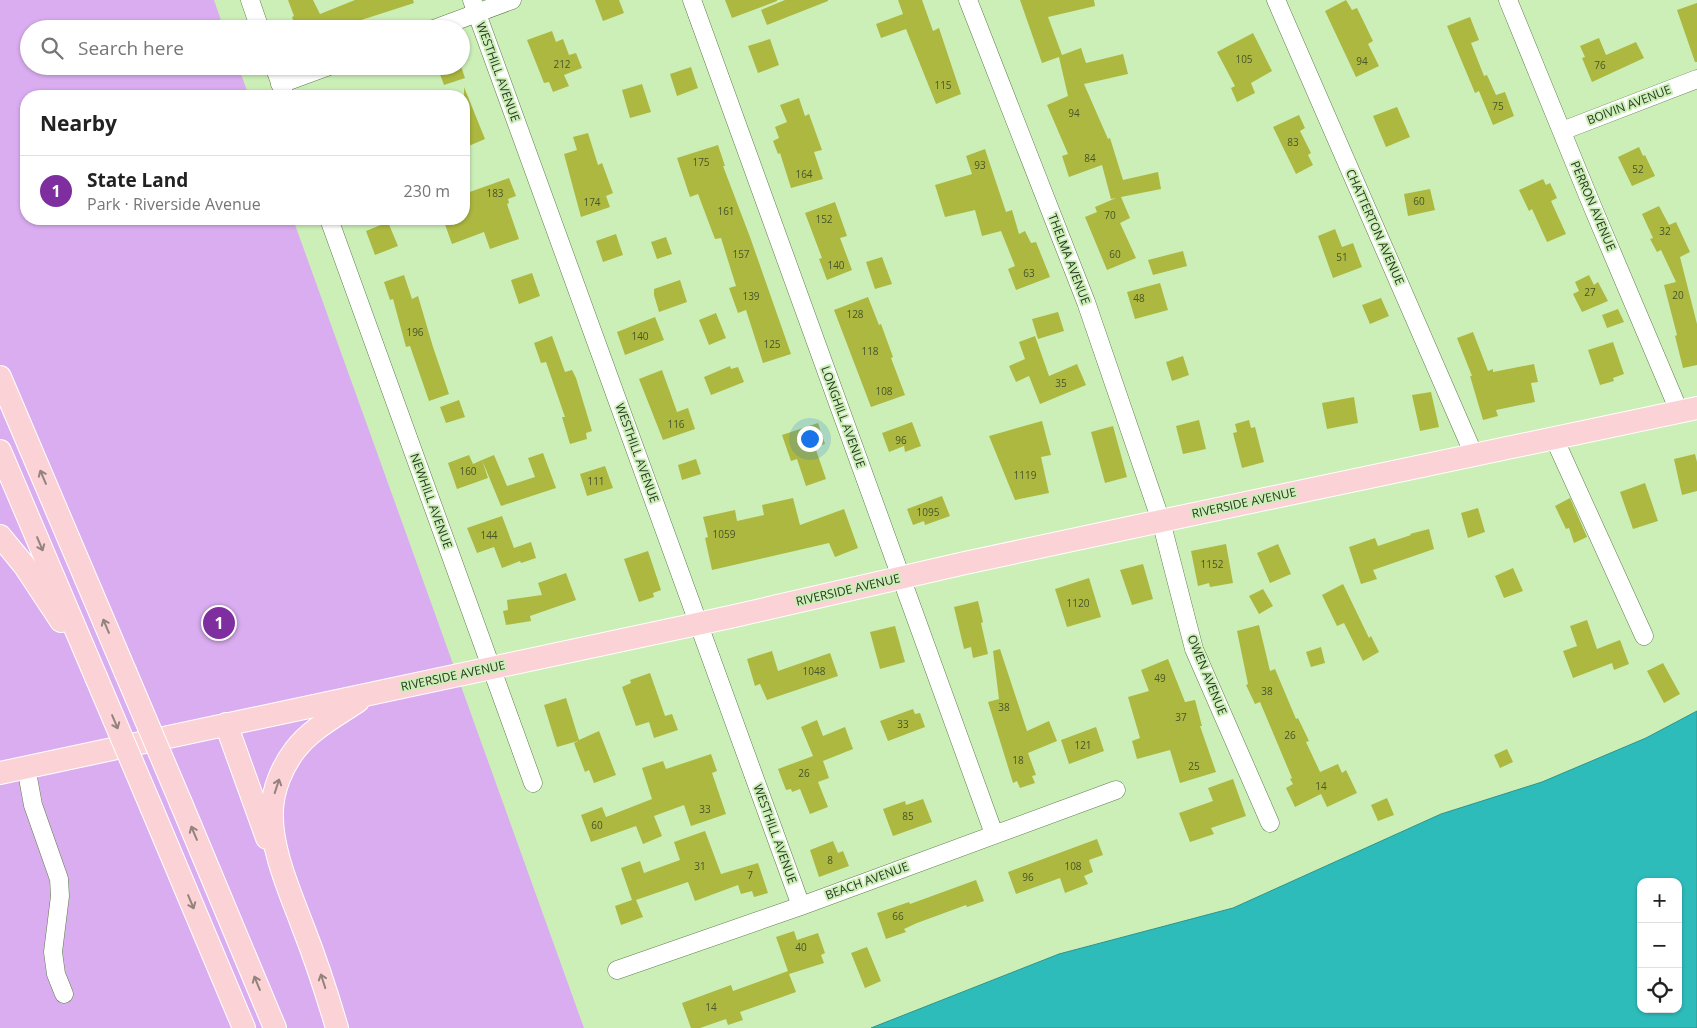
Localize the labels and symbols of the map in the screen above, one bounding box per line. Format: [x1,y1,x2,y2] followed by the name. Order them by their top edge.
[473,20,524,124] street label: WESTHILL AVENUE
[1235,52,1253,66] house number: 105
[1356,54,1368,68] house number: 94
[553,57,571,71] house number: 212
[1594,58,1606,72] house number: 76
[934,78,952,92] house number: 115
[1584,81,1673,128] street label: BOIVIN AVENUE
[1492,99,1504,113] house number: 75
[1068,106,1080,120] house number: 94
[1287,135,1299,149] house number: 83
[1084,151,1096,165] house number: 84
[692,155,710,169] house number: 175
[974,158,986,172] house number: 93
[1567,158,1620,253] street label: PERRON AVENUE
[1632,162,1644,176] house number: 52
[1342,166,1409,287] street label: CHATTERTON AVENUE
[795,167,813,181] house number: 164
[486,186,504,200] house number: 183
[1413,194,1425,208] house number: 60
[583,195,601,209] house number: 174
[717,204,735,218] house number: 161
[1104,208,1116,222] house number: 70
[1044,211,1095,307] street label: THELMA AVENUE
[815,212,833,226] house number: 152
[1659,224,1671,238] house number: 32
[732,247,750,261] house number: 157
[1109,247,1121,261] house number: 60
[1336,250,1348,264] house number: 51
[827,258,845,272] house number: 140
[1023,266,1035,280] house number: 63
[1584,285,1596,299] house number: 27
[1672,288,1684,302] house number: 20
[742,289,760,303] house number: 139
[1133,291,1145,305] house number: 48
[846,307,864,321] house number: 128
[406,325,424,339] house number: 196
[631,329,649,343] house number: 140
[763,337,781,351] house number: 125
[861,344,879,358] house number: 118
[817,364,870,470] street label: LONGHILL AVENUE
[1055,376,1067,390] house number: 35
[875,384,893,398] house number: 108
[612,401,663,505] street label: WESTHILL AVENUE
[667,417,685,431] house number: 116
[797,426,823,452] your location
[895,433,907,447] house number: 96
[406,451,457,551] street label: NEWHILL AVENUE
[459,464,477,478] house number: 160
[1014,468,1037,482] house number: 1119
[37,470,47,485] one-way arrow
[587,474,605,488] house number: 111
[1190,483,1298,522] street label: RIVERSIDE AVENUE
[917,505,940,519] house number: 1095
[713,527,736,541] house number: 1059
[480,528,498,542] house number: 144
[35,536,45,551] one-way arrow
[1201,557,1224,571] house number: 1152
[794,569,902,610] street label: RIVERSIDE AVENUE
[1067,596,1090,610] house number: 1120
[203,604,235,642] pin: 1
[101,619,111,634] one-way arrow
[1184,632,1231,717] street label: OWEN AVENUE
[399,656,507,695] street label: RIVERSIDE AVENUE
[803,664,826,678] house number: 1048
[1154,671,1166,685] house number: 49
[1261,684,1273,698] house number: 38
[998,700,1010,714] house number: 38
[1175,710,1187,724] house number: 37
[111,713,120,729] one-way arrow
[897,717,909,731] house number: 33
[1284,728,1296,742] house number: 26
[1074,738,1092,752] house number: 121
[1012,753,1024,767] house number: 18
[1188,759,1200,773] house number: 25
[798,766,810,780] house number: 26
[273,778,283,794] one-way arrow
[1315,779,1327,793] house number: 14
[750,782,801,886] street label: WESTHILL AVENUE
[699,802,711,816] house number: 33
[902,809,914,823] house number: 85
[591,818,603,832] house number: 60
[189,826,199,841] one-way arrow
[827,853,833,867] house number: 8
[823,858,911,903] street label: BEACH AVENUE
[694,859,706,873] house number: 31
[1064,859,1082,873] house number: 108
[747,868,753,882] house number: 7
[1022,870,1034,884] house number: 96
[187,894,197,909] one-way arrow
[892,909,904,923] house number: 66
[795,940,807,954] house number: 40
[317,974,327,990] one-way arrow
[252,976,262,991] one-way arrow
[705,1000,717,1014] house number: 14

